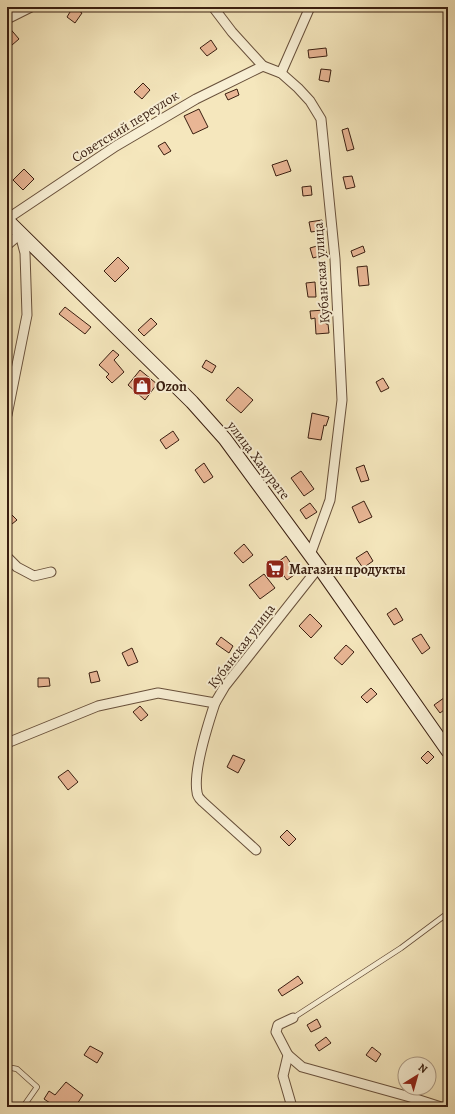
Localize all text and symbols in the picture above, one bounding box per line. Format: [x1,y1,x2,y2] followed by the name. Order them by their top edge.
[68,86,182,167] street label: Советский переулок
[308,221,335,324] street label: Кубанская улица
[131,375,153,397] shop icon: Ozon
[156,377,187,396] place label: Ozon
[222,416,294,504] street label: улица Хакурате
[264,558,286,580] supermarket icon: Магазин продукты
[289,560,406,579] place label: Магазин продукты
[203,600,280,693] street label: Кубанская улица
[397,1056,437,1096] north arrow
[415,1060,430,1077] text: N

